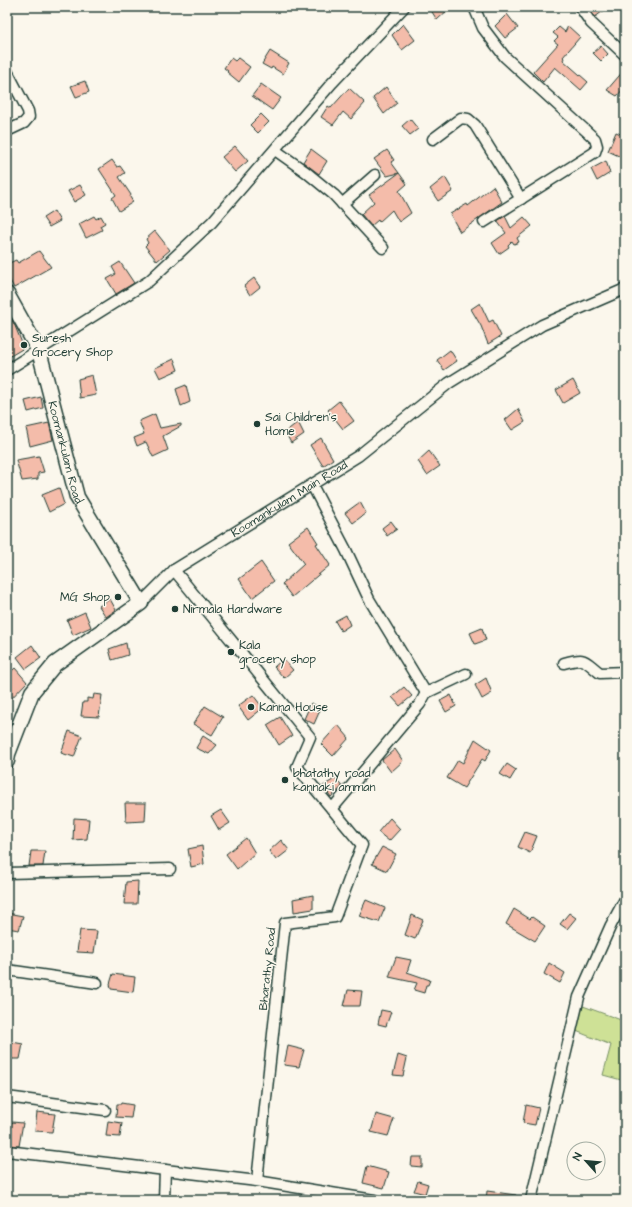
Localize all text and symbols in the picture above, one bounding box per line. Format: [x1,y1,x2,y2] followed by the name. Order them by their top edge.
[32,330,113,362] place label: Suresh Grocery Shop
[19,340,29,350] marker: Suresh Grocery Shop
[43,399,87,507] street label: Koomankulam Road
[265,409,337,440] place label: Sai Children's Home
[252,419,262,429] marker: Sai Children's Home
[228,457,351,542] street label: Koomankulam Main Road
[60,589,110,606] place label: MG Shop
[113,592,123,602] marker: MG Shop
[183,601,283,618] place label: Nirmala Hardware
[170,604,180,614] marker: Nirmala Hardware
[239,637,316,669] place label: Kala grocery shop
[226,647,236,657] marker: Kala grocery shop
[259,699,328,716] place label: Kanna House
[246,702,256,712] marker: Kanna House
[293,765,375,796] place label: bhatathy road kannaki amman
[280,775,290,785] marker: bhatathy road kannaki amman
[255,927,281,1011] street label: Bharathy Road
[566,1141,606,1181] north arrow
[569,1150,586,1163] text: N

